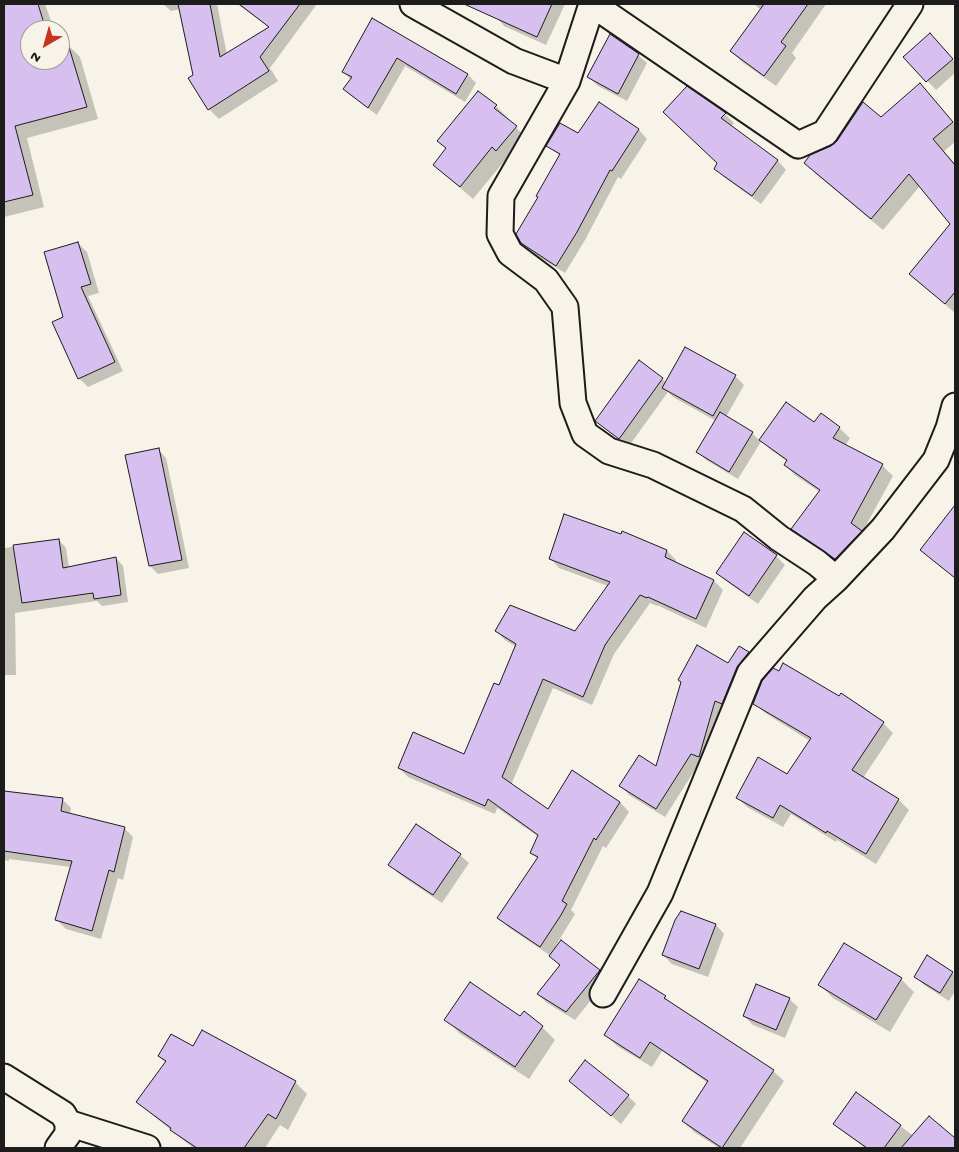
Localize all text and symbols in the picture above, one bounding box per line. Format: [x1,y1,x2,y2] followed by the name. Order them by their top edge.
[20,20,70,70] north arrow
[27,47,45,66] text: N

